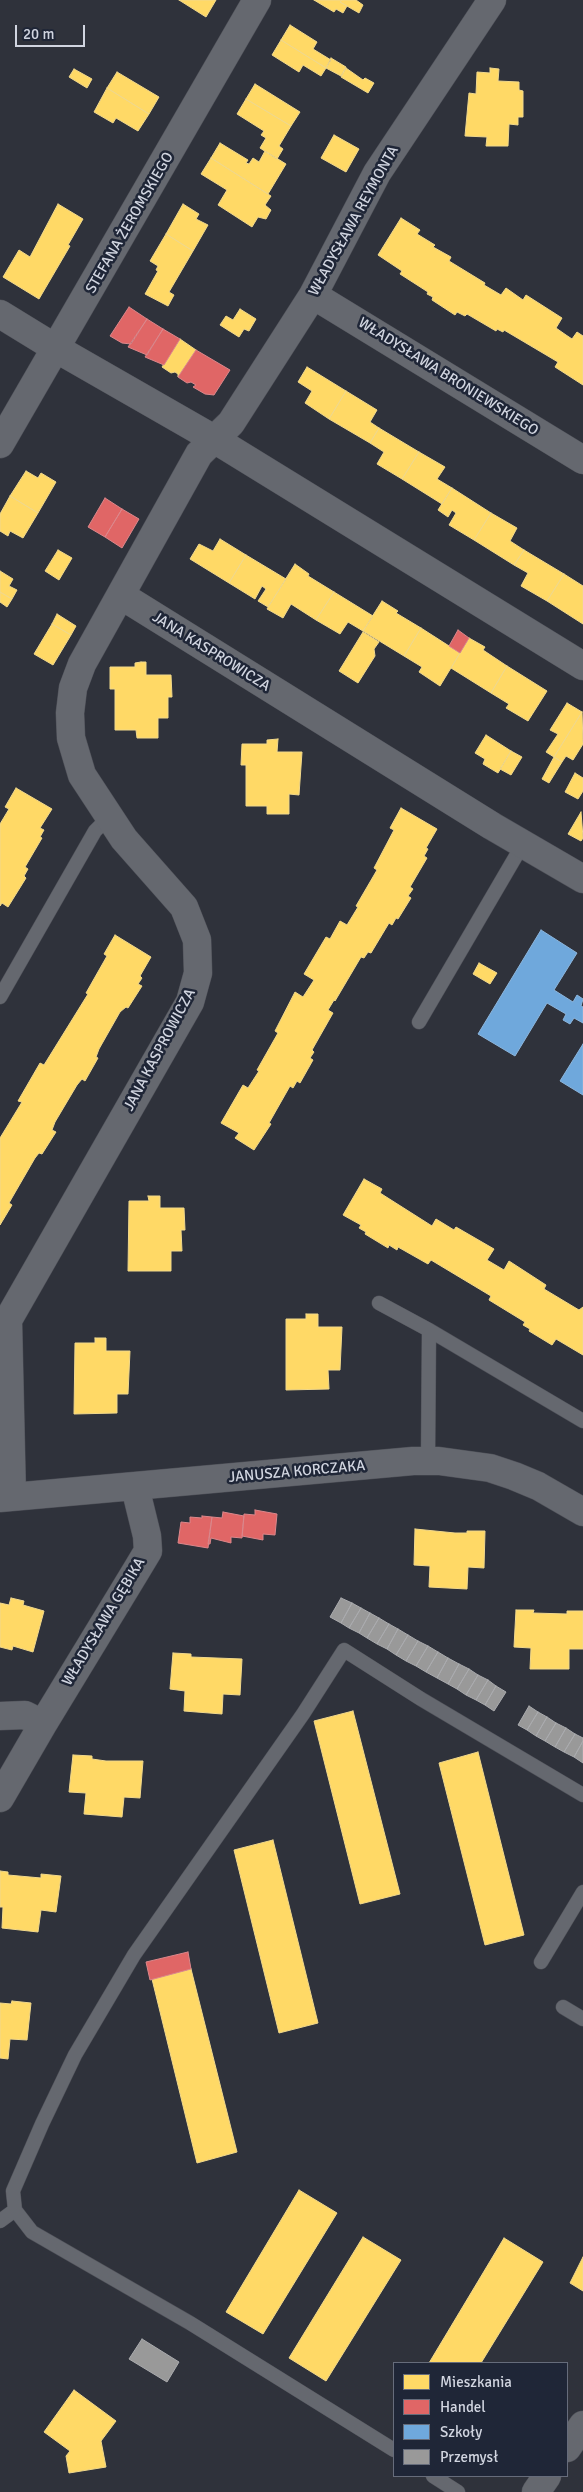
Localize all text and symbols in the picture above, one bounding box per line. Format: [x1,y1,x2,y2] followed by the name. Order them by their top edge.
[18,15,88,47] scale bar
[23,25,54,43] text: 20 m
[305,143,403,299] street label: WŁADYSŁAWA REYMONTA
[82,149,178,297] street label: STEFANA ŻEROMSKIEGO
[355,314,541,440] street label: WŁADYSŁAWA BRONIEWSKIEGO
[149,608,273,696] street label: JANA KASPROWICZA
[120,986,200,1114] street label: JANA KASPROWICZA
[228,1457,366,1487] street label: JANUSZA KORCZAKA
[59,1555,149,1689] street label: WŁADYSŁAWA GĘBIKA
[393,2362,568,2477] legend
[440,2373,512,2391] text: Mieszkania
[440,2398,486,2416] text: Handel
[440,2423,482,2441] text: Szkoły
[440,2448,498,2466] text: Przemysł

